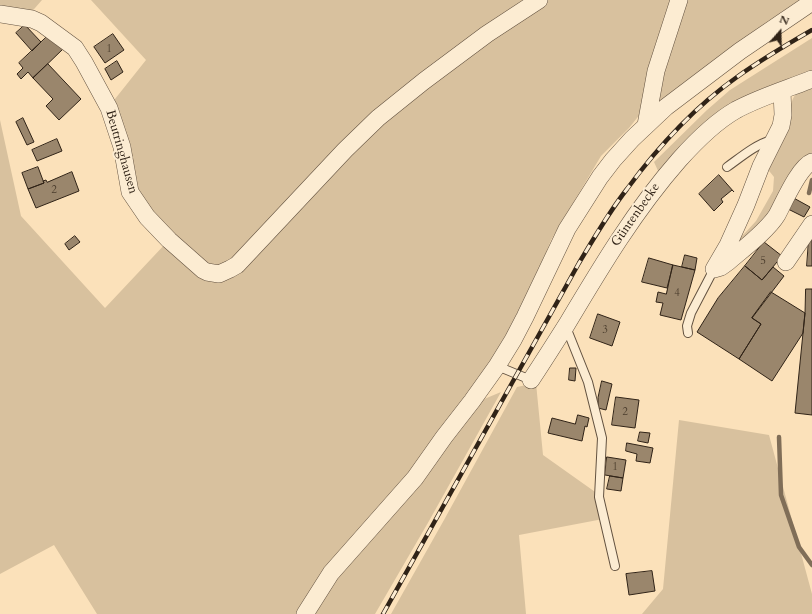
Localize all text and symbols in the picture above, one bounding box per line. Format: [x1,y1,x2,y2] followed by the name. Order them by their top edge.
[760,12,800,52] north arrow
[777,12,791,29] text: N
[106,42,112,56] house number: 1
[102,108,140,196] street label: Beutringhausen
[608,180,664,250] street label: Güntenbecke
[51,183,57,197] house number: 2
[760,254,766,268] house number: 5
[674,286,680,300] house number: 4
[602,323,608,337] house number: 3
[622,405,628,419] house number: 2
[612,460,618,474] house number: 1

